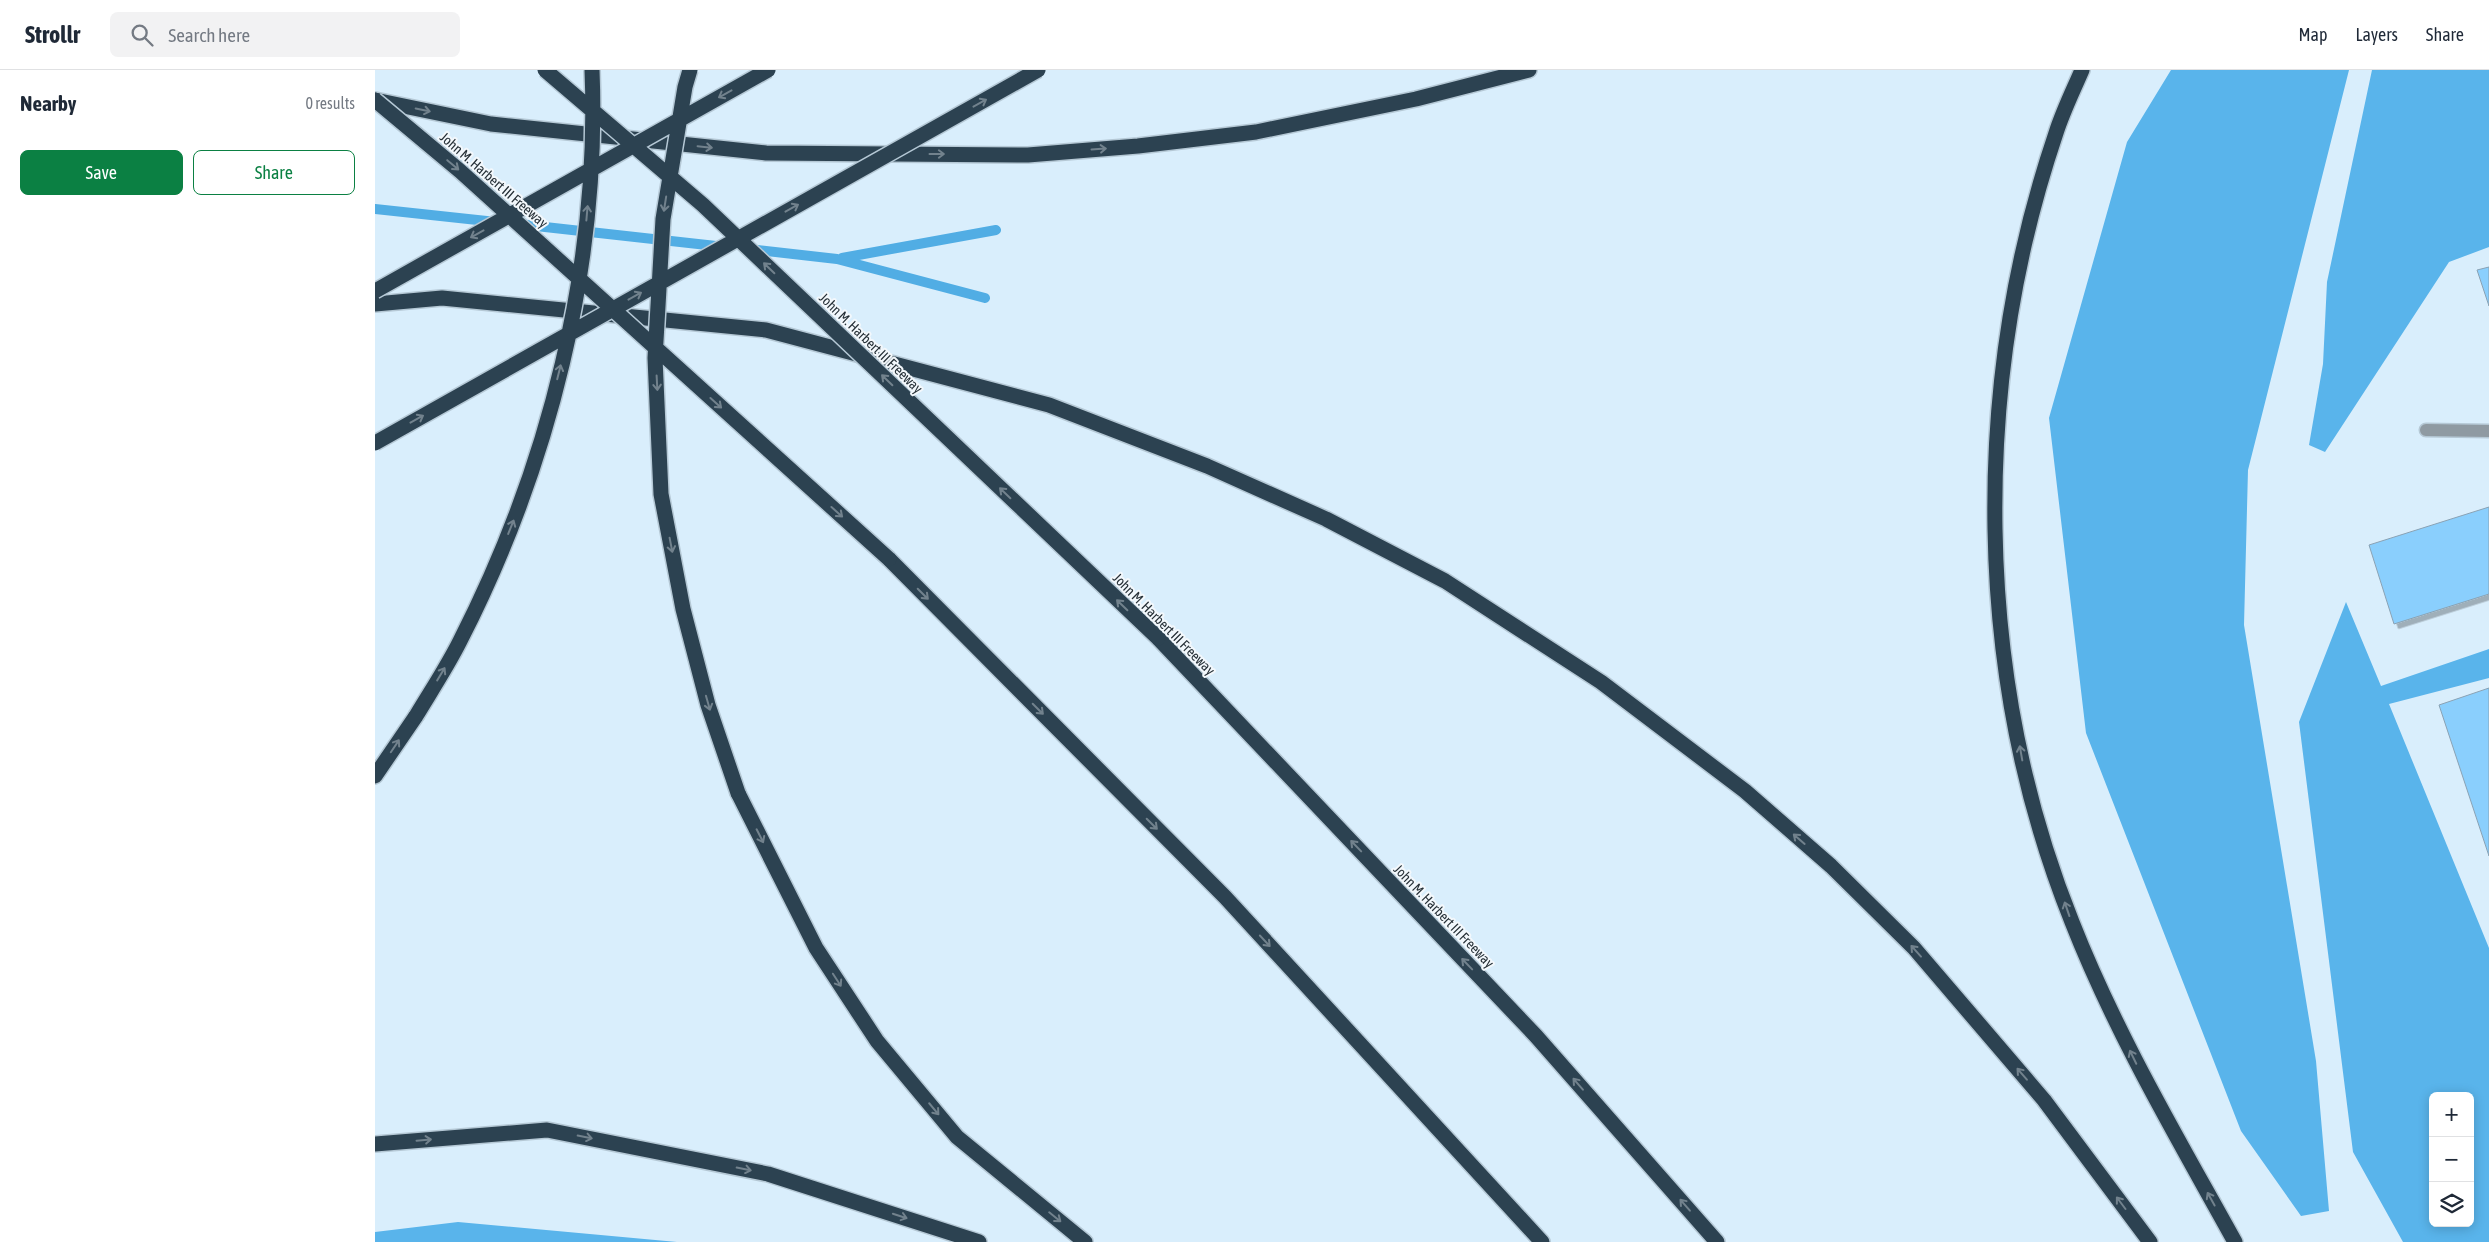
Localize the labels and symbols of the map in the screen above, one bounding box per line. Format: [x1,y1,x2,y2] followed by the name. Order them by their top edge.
[718,90,733,99] one-way arrow
[972,98,987,108] one-way arrow
[414,106,430,115] one-way arrow
[437,129,551,231] street label: John M. Harbert III Freeway
[697,142,713,152] one-way arrow
[1091,144,1107,154] one-way arrow
[928,149,945,159] one-way arrow
[446,159,459,170] one-way arrow
[660,196,670,212] one-way arrow
[785,203,800,213] one-way arrow
[583,205,592,221] one-way arrow
[470,229,484,239] one-way arrow
[763,262,776,274] one-way arrow
[816,290,926,397] street label: John M. Harbert III Freeway
[628,291,642,301] one-way arrow
[555,365,564,381] one-way arrow
[881,374,893,386] one-way arrow
[652,375,661,391] one-way arrow
[710,397,723,409] one-way arrow
[410,414,425,424] one-way arrow
[998,487,1011,499] one-way arrow
[830,506,843,518] one-way arrow
[507,520,516,535] one-way arrow
[667,537,676,553] one-way arrow
[1110,570,1218,678] street label: John M. Harbert III Freeway
[917,588,929,600] one-way arrow
[1116,599,1129,611] one-way arrow
[436,667,446,681] one-way arrow
[703,695,713,711] one-way arrow
[1032,703,1044,715] one-way arrow
[390,739,401,753] one-way arrow
[2016,745,2026,761] one-way arrow
[1146,818,1159,830] one-way arrow
[755,829,765,844] one-way arrow
[1793,833,1806,844] one-way arrow
[1350,841,1362,853] one-way arrow
[1391,861,1498,971] street label: John M. Harbert III Freeway
[2062,901,2071,917] one-way arrow
[1259,934,1271,947] one-way arrow
[1910,945,1922,958] one-way arrow
[1461,958,1473,971] one-way arrow
[832,972,842,986] one-way arrow
[2128,1050,2137,1065] one-way arrow
[2017,1068,2028,1081] one-way arrow
[1572,1077,1583,1090] one-way arrow
[929,1103,940,1116] one-way arrow
[576,1133,592,1143] one-way arrow
[415,1136,431,1145] one-way arrow
[736,1165,752,1175] one-way arrow
[2206,1193,2216,1207] one-way arrow
[2116,1196,2126,1210] one-way arrow
[1679,1199,1691,1212] one-way arrow
[891,1212,907,1222] one-way arrow
[1048,1212,1061,1223] one-way arrow

